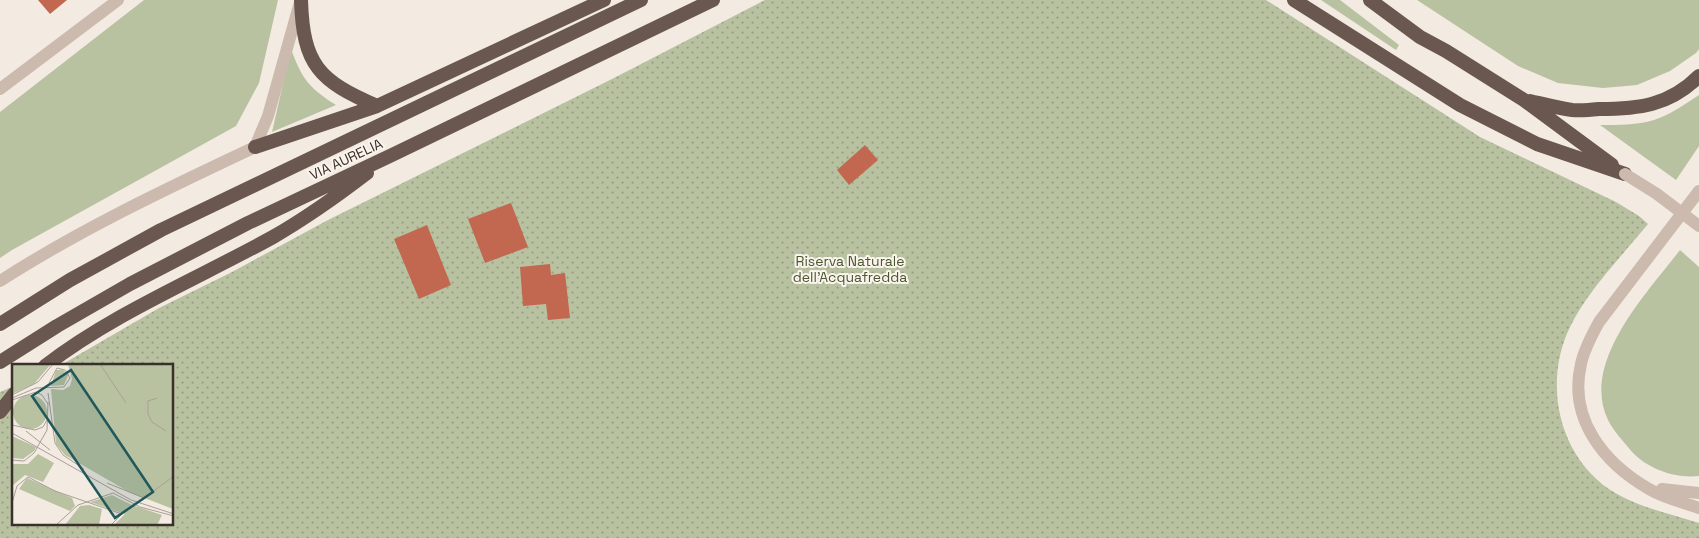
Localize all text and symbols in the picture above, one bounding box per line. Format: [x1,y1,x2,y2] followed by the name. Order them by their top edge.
[307,134,386,184] street label: VIA AURELIA
[793,252,907,286] park label: Riserva Naturale dell'Acquafredda
[12,364,174,526] inset map

